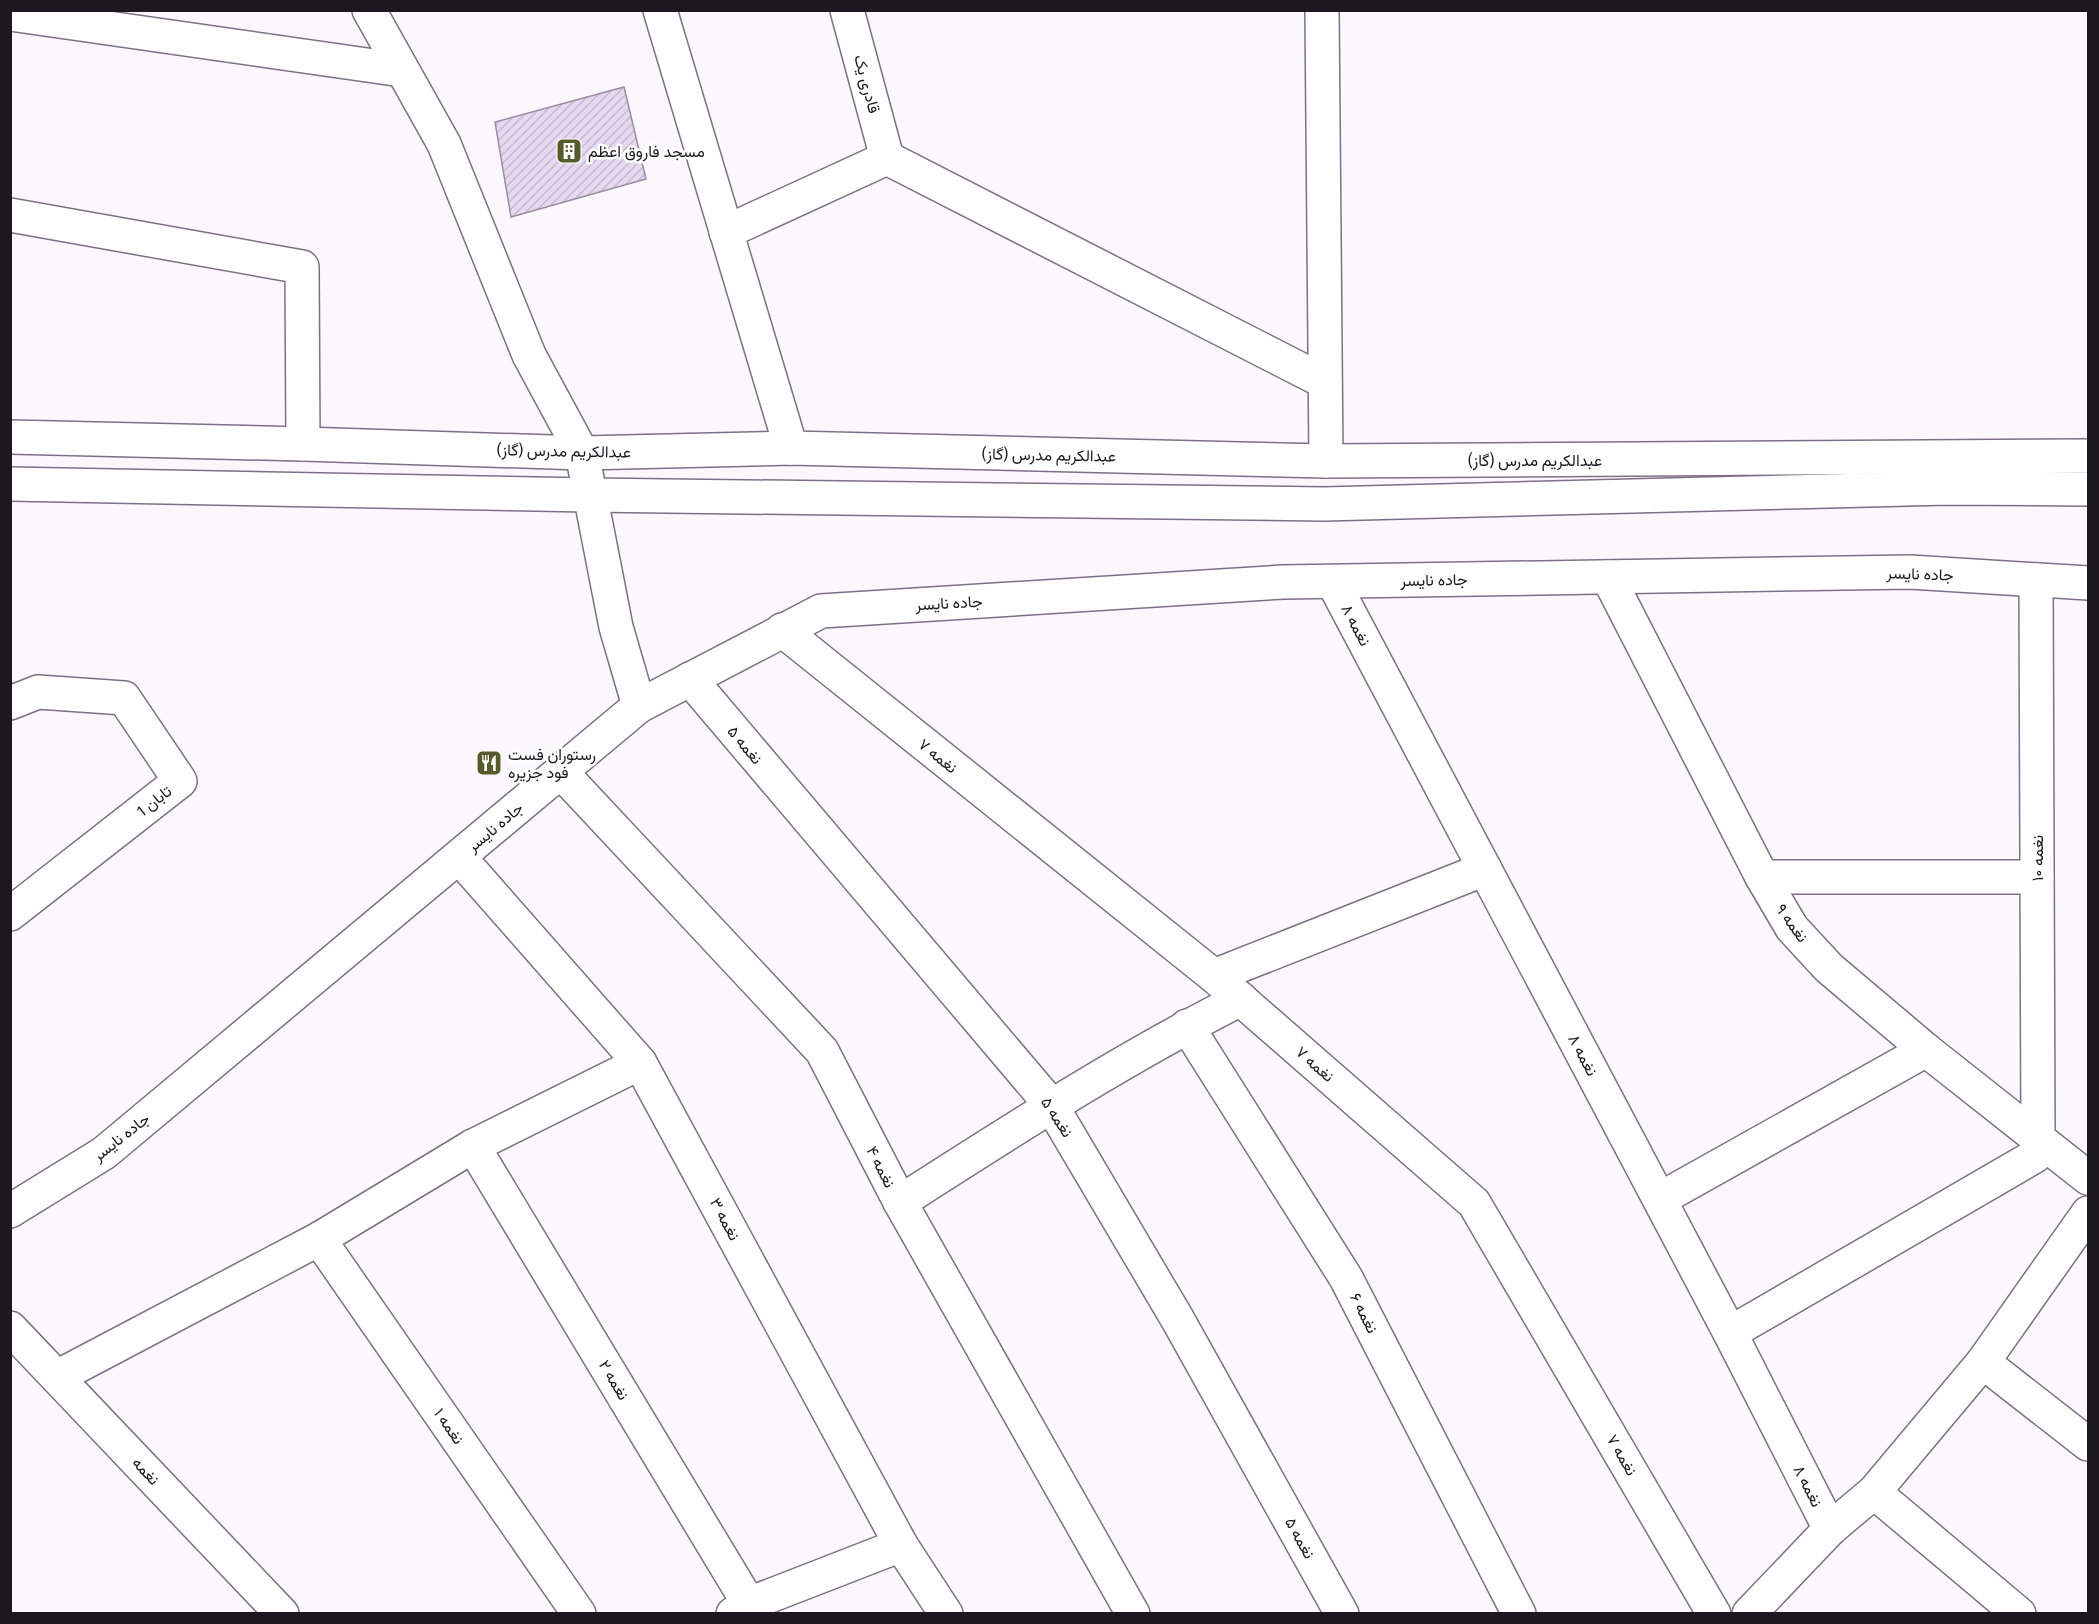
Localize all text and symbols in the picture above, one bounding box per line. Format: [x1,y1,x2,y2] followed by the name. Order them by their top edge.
[849,53,884,116] street label: قادری یک
[554,136,584,166] building icon: مسجد فاروق اعظم
[588,142,705,162] place label: مسجد فاروق اعظم
[497,440,631,463] street label: عبدالکریم مدرس (گاز)
[982,444,1116,467] street label: عبدالکریم مدرس (گاز)
[1468,451,1602,471] street label: عبدالکریم مدرس (گاز)
[1885,563,1954,586] street label: جاده نایسر
[1399,570,1468,591] street label: جاده نایسر
[914,592,983,615] street label: جاده نایسر
[1337,601,1375,649] street label: نغمه ۸
[723,722,767,768] street label: نغمه ۵
[915,735,961,777] street label: نغمه ۷
[508,745,596,783] place label: رستوران فست فود جزیره
[474,748,504,778] restaurant icon: رستوران فست فود جزیره
[133,781,175,821] street label: تابان 1
[462,798,528,857] street label: جاده نایسر
[2028,835,2047,881] street label: نغمه ۱۰
[1772,900,1812,946] street label: نغمه ۹
[1564,1031,1602,1079] street label: نغمه ۸
[1292,1042,1338,1086] street label: نغمه ۷
[1037,1093,1077,1141] street label: نغمه ۵
[88,1109,154,1167] street label: جاده نایسر
[863,1143,899,1191] street label: نغمه ۴
[706,1194,744,1244] street label: نغمه ۳
[1346,1290,1382,1336] street label: نغمه ۶
[595,1357,633,1403] street label: نغمه ۲
[430,1404,468,1448] street label: نغمه ۱
[1603,1431,1641,1479] street label: نغمه ۷
[128,1453,164,1489] street label: نغمه
[1789,1462,1827,1510] street label: نغمه ۸
[1281,1514,1319,1562] street label: نغمه ۵

